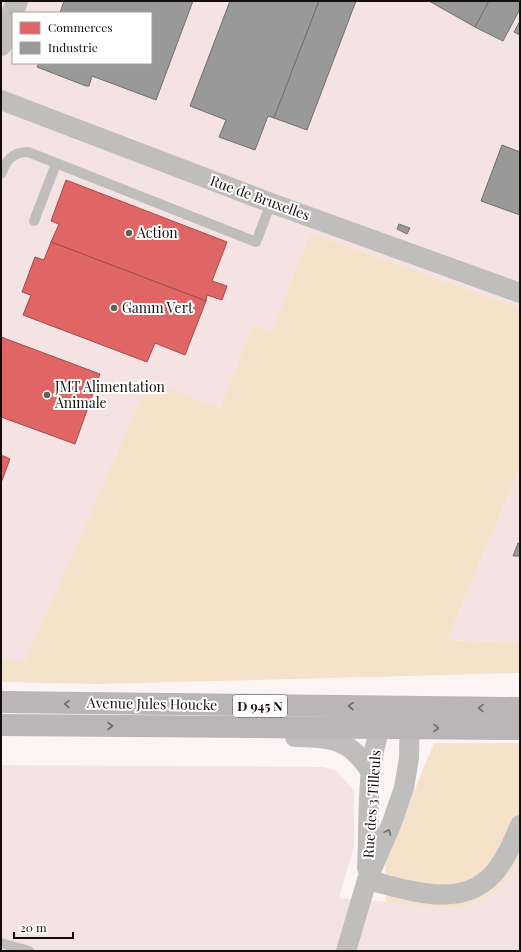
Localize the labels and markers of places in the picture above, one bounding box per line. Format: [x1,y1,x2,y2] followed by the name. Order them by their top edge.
[136,223,178,242] place label: Action
[124,228,134,238] marker: Action
[122,298,194,317] place label: Gamm Vert
[109,303,119,313] marker: Gamm Vert
[54,377,166,412] place label: JMT Alimentation Animale
[42,390,52,400] marker: JMT Alimentation Animale

